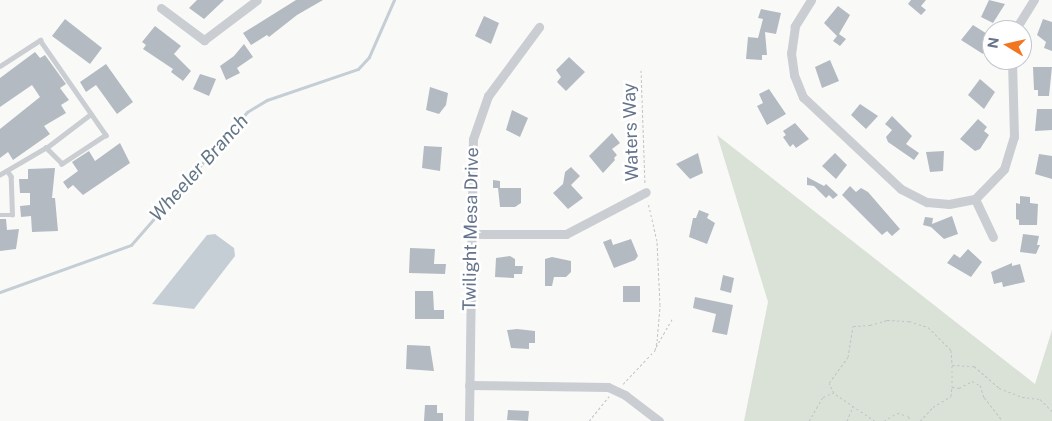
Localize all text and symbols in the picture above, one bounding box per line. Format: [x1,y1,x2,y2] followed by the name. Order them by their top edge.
[982,20,1032,70] north arrow
[984,36,1002,49] text: N
[618,82,644,182] street label: Waters Way
[145,110,253,226] water label: Wheeler Branch
[459,147,483,311] street label: Twilight Mesa Drive

